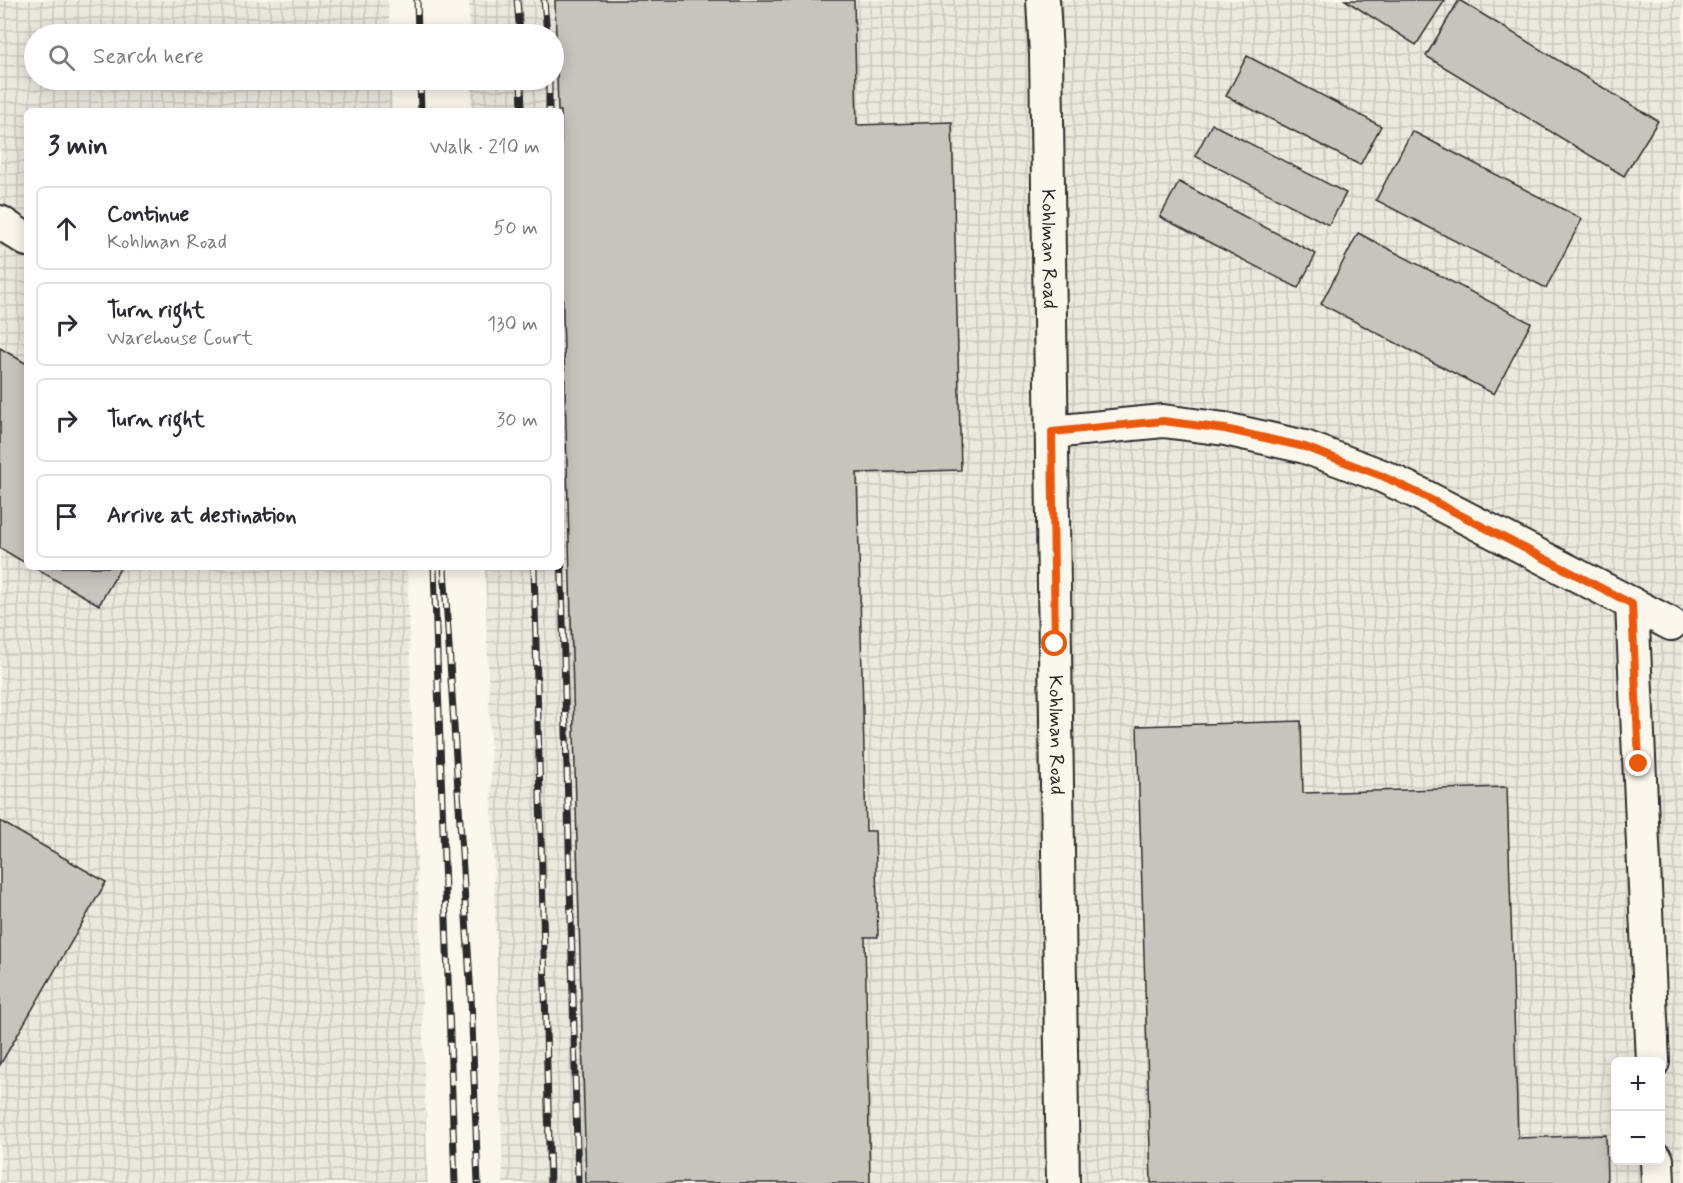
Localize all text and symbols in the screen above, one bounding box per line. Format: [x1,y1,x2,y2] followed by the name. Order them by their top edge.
[24,24,564,90] search box
[45,41,78,74] icon: search
[93,43,204,71] text: Search here
[48,130,108,164] text: 3 min
[430,134,540,161] text: Walk · 210 m
[1035,189,1063,309] street label: Kohlman Road
[107,201,189,229] text: Continue
[50,212,83,245] icon: ahead
[493,215,538,242] text: 50 m
[107,229,227,256] text: Kohlman Road
[107,297,205,325] text: Turn right
[50,308,83,341] icon: right
[487,311,538,338] text: 130 m
[107,325,253,352] text: Warehouse Court
[50,404,83,437] icon: right
[107,406,205,434] text: Turn right
[496,407,538,434] text: 30 m
[50,500,83,533] icon: arrive
[107,502,297,530] text: Arrive at destination
[1041,630,1067,656] route start
[1042,675,1071,795] street label: Kohlman Road
[1625,750,1651,776] route end
[1611,1057,1665,1165] map controls
[1611,1057,1665,1111] button: +
[1611,1111,1665,1165] button: −

